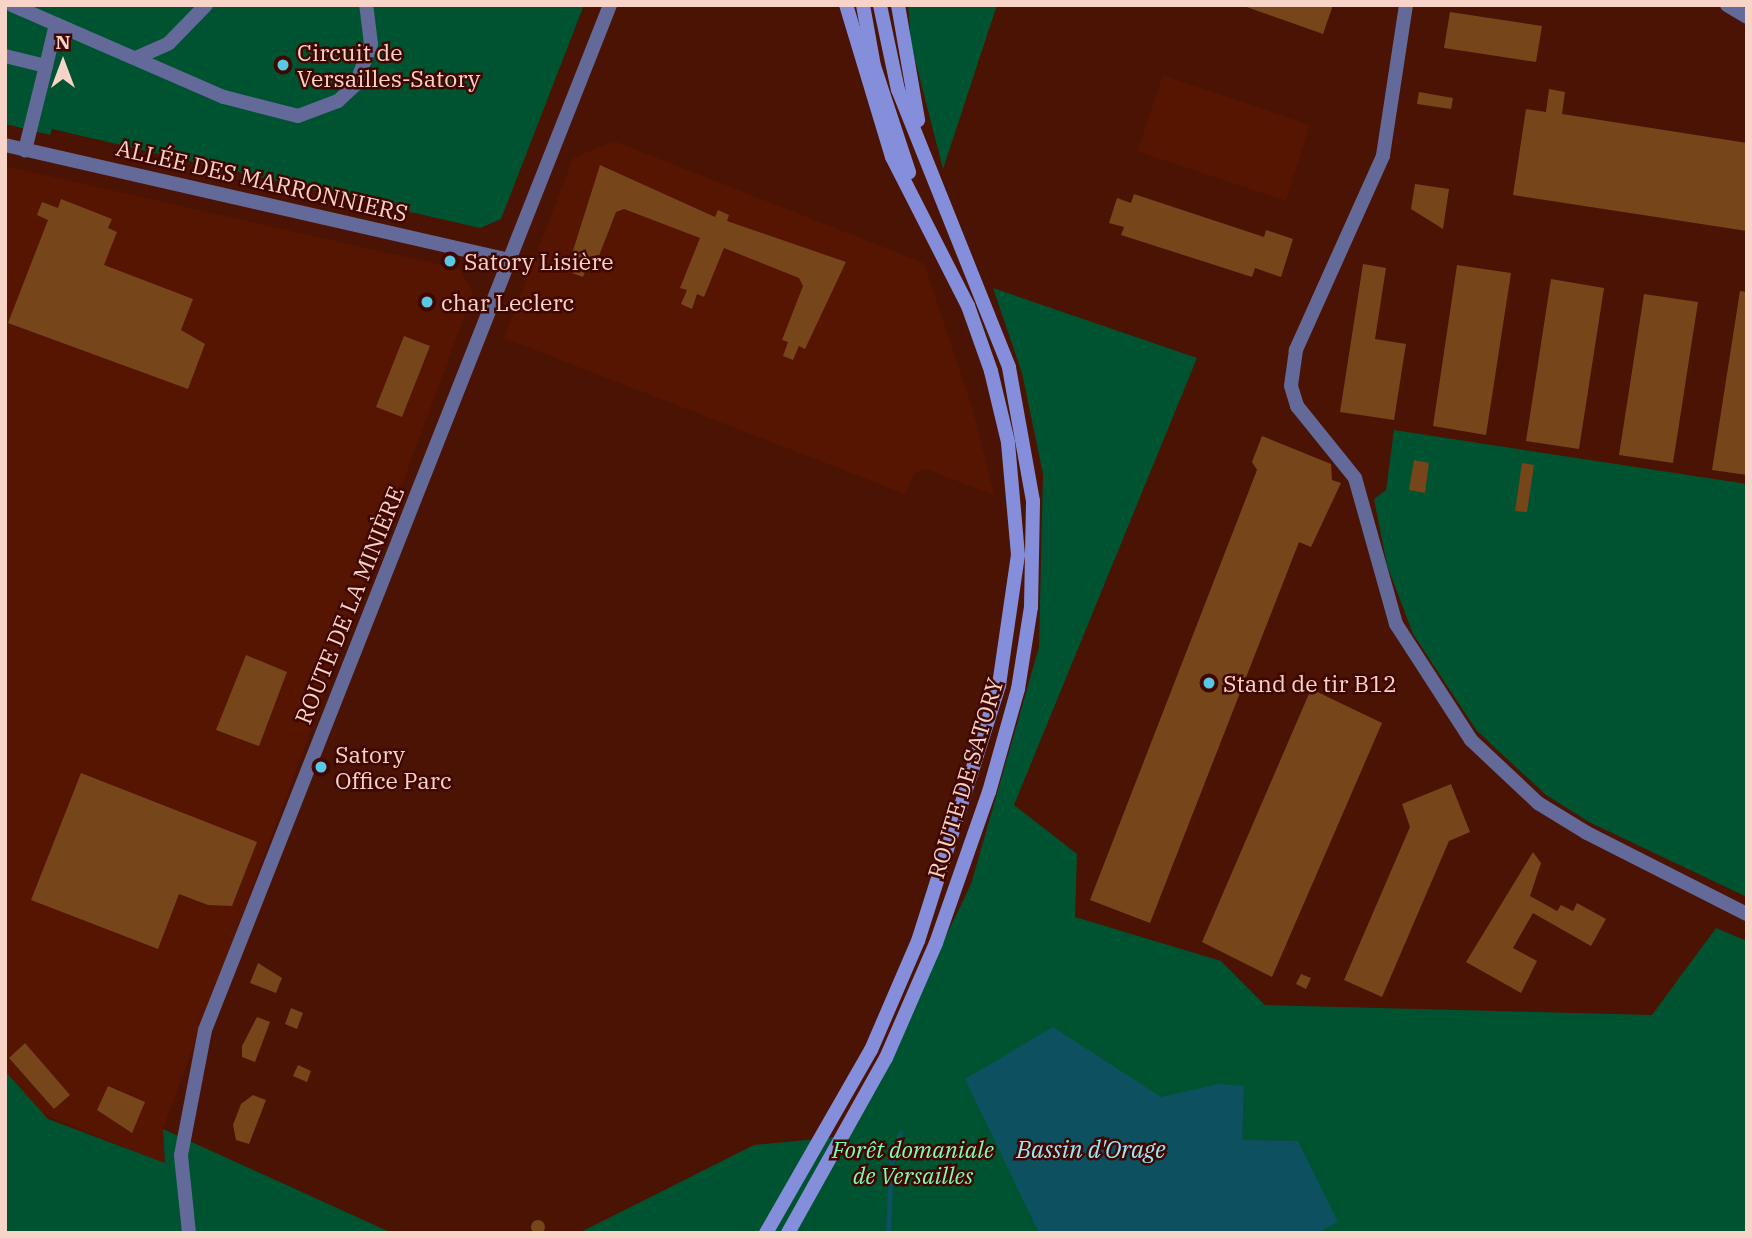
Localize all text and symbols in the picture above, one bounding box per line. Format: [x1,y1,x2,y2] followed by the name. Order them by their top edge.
[28,28,98,98] north arrow
[55,30,71,54] text: N
[297,38,480,92] place label: Circuit de Versailles-Satory
[275,57,291,73] marker: Circuit de Versailles-Satory
[114,133,410,227] street label: ALLÉE DES MARRONNIERS
[464,247,614,275] place label: Satory Lisière
[442,253,458,269] marker: Satory Lisière
[441,288,574,316] place label: char Leclerc
[419,294,435,310] marker: char Leclerc
[289,482,409,728] street label: ROUTE DE LA MINIÈRE
[1223,669,1397,697] place label: Stand de tir B12
[921,674,1009,882] street label: ROUTE DE SATORY
[1201,675,1217,691] marker: Stand de tir B12
[335,740,452,794] place label: Satory Office Parc
[313,759,329,775] marker: Satory Office Parc
[832,1135,994,1189] park label: Forêt domaniale de Versailles
[1016,1136,1166,1164] water label: Bassin d'Orage

